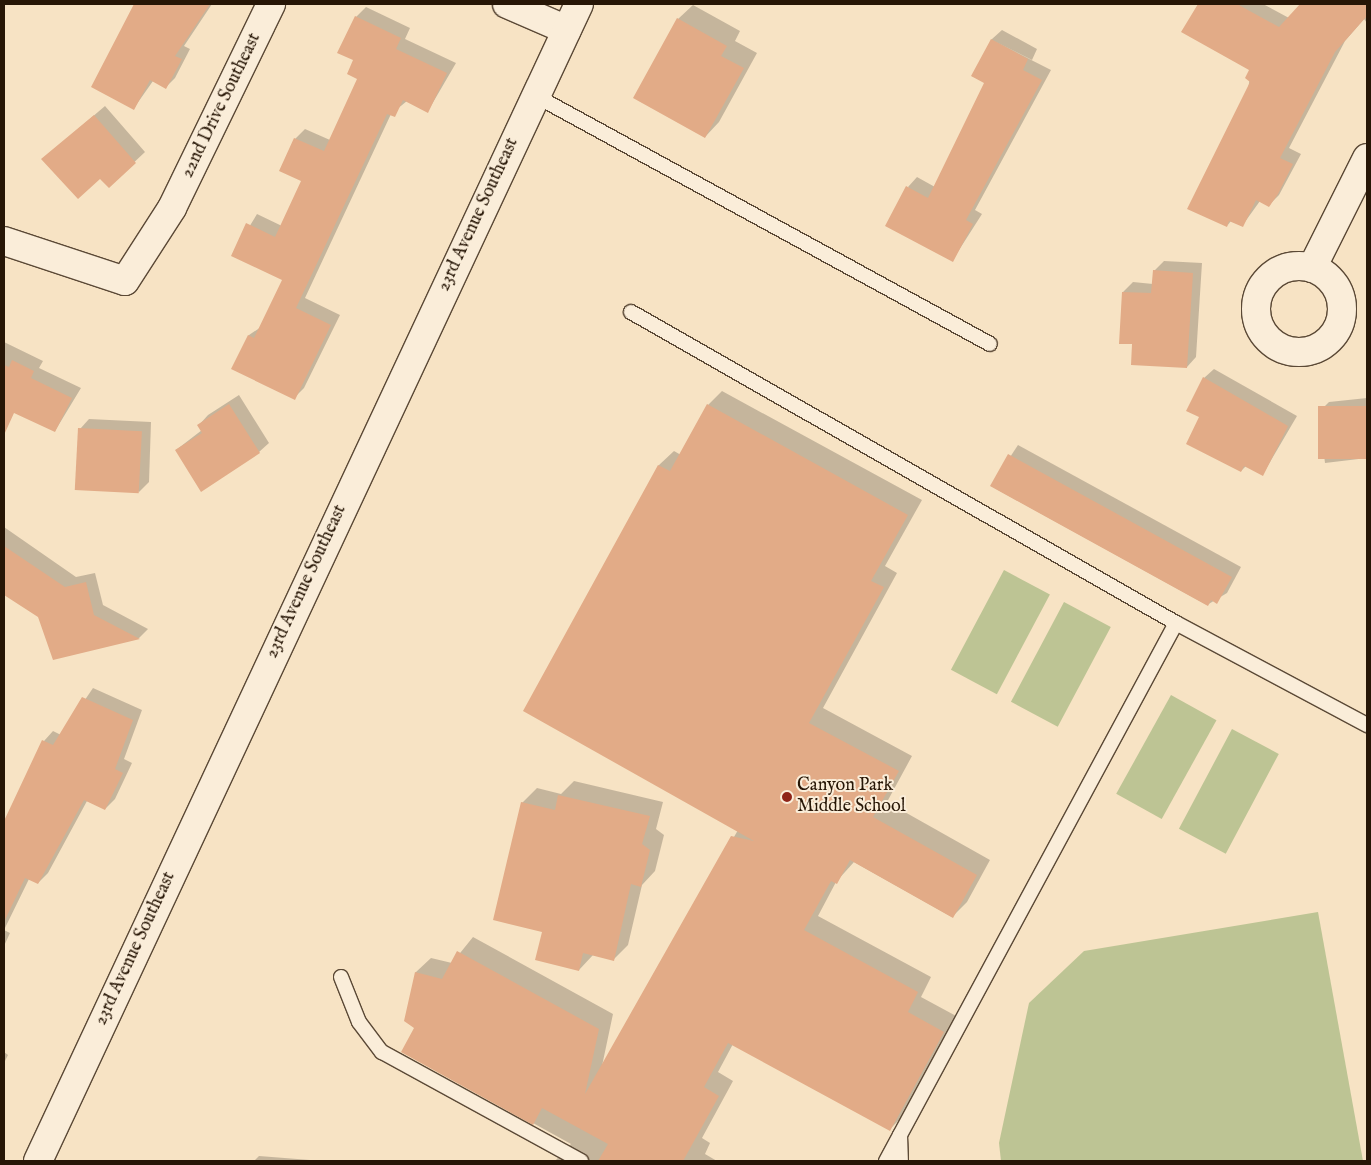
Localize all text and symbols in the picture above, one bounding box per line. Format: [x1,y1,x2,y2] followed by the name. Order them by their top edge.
[178,30,266,182] street label: 22nd Drive Southeast
[434,135,524,295] street label: 23rd Avenue Southeast
[262,502,352,662] street label: 23rd Avenue Southeast
[797,776,906,819] place label: Canyon Park Middle School
[781,791,793,803] marker: Canyon Park Middle School
[91,869,181,1029] street label: 23rd Avenue Southeast

